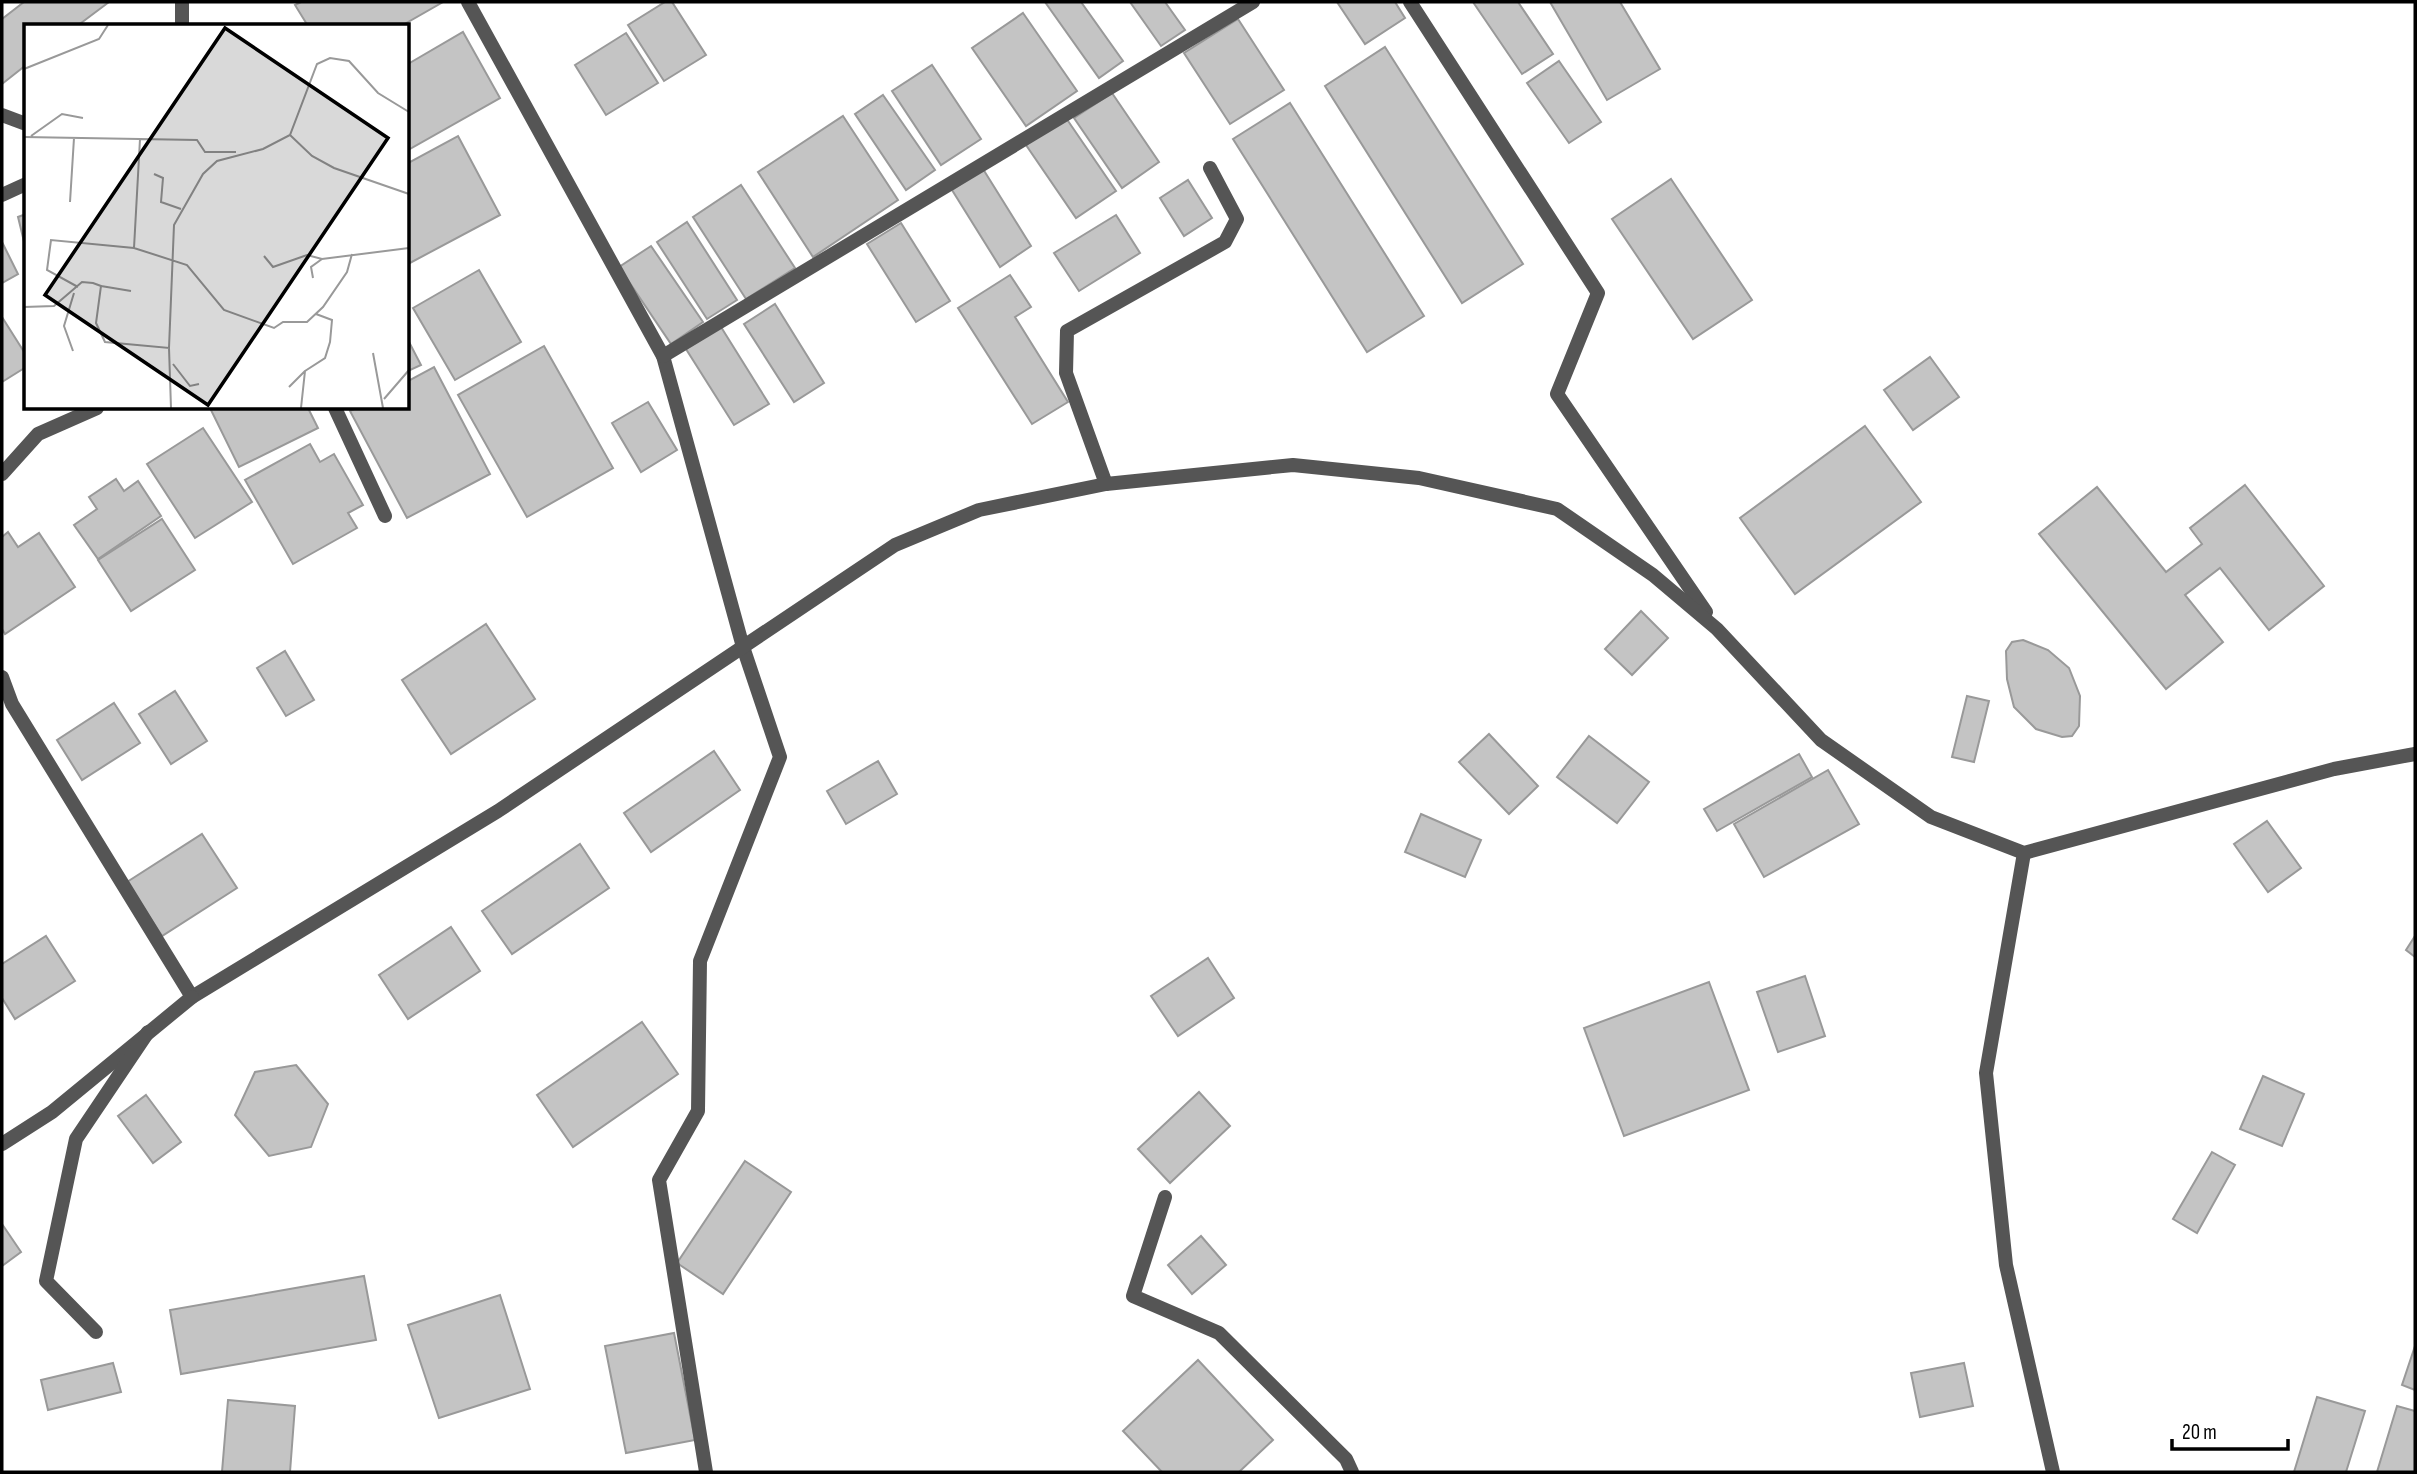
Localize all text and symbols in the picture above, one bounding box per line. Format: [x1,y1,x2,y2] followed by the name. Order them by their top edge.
[24,24,410,410] inset map
[2172,1408,2288,1452] scale bar
[2182,1420,2217,1445] text: 20 m

